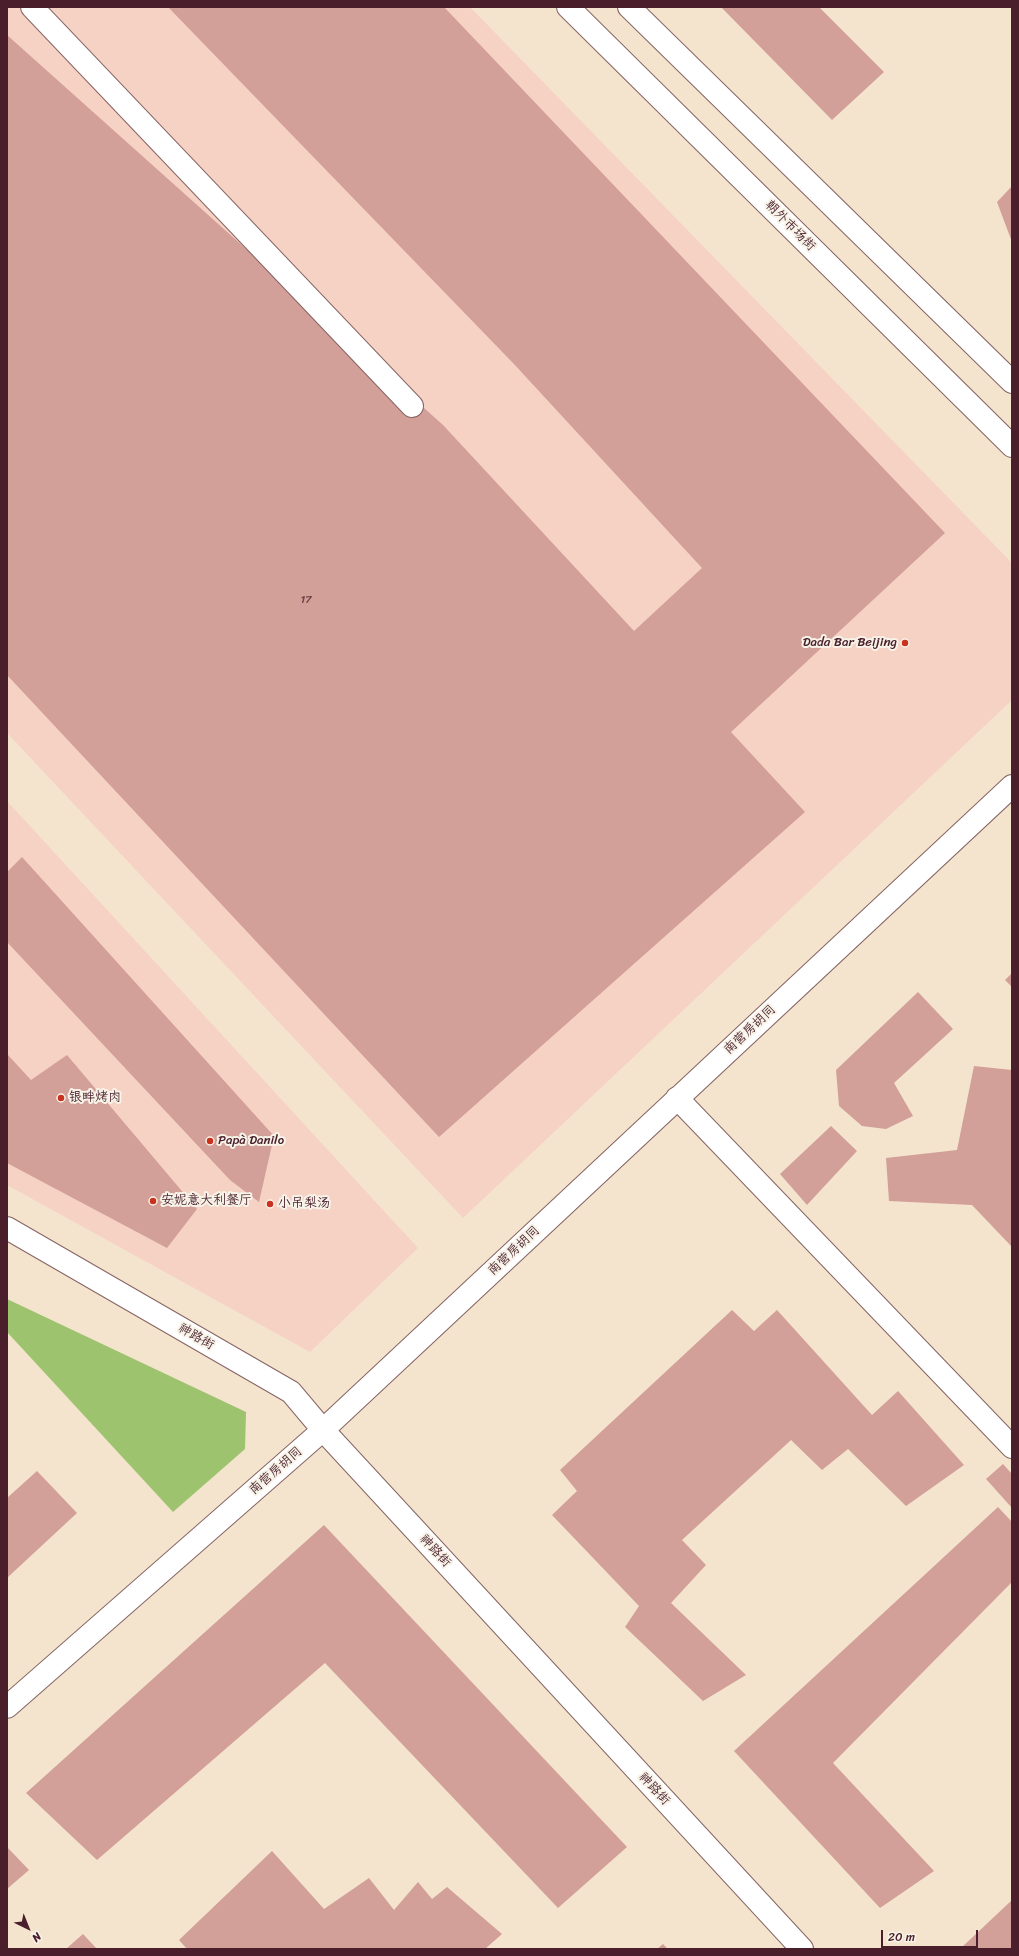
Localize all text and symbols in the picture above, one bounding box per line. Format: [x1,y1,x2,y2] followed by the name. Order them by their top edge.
[762,198,818,254] street label: 朝外市场街
[301,593,311,607] house number: 17
[803,635,897,651] place label: Dada Bar Beijing
[900,638,910,648] marker: Dada Bar Beijing
[721,1002,779,1058] street label: 南营房胡同
[69,1090,121,1106] place label: 银畔烤肉
[56,1093,66,1103] marker: 银畔烤肉
[218,1133,284,1149] place label: Papà Danilo
[205,1136,215,1146] marker: Papà Danilo
[161,1193,252,1209] place label: 安妮意大利餐厅
[148,1196,158,1206] marker: 安妮意大利餐厅
[278,1196,330,1212] place label: 小吊梨汤
[265,1199,275,1209] marker: 小吊梨汤
[485,1223,543,1279] street label: 南营房胡同
[175,1320,217,1354] street label: 神路街
[246,1444,306,1498] street label: 南营房胡同
[416,1531,454,1571] street label: 神路街
[635,1769,673,1809] street label: 神路街
[8,1908,48,1948] north arrow
[883,1922,980,1948] scale bar
[888,1926,915,1948] text: 20 m
[27,1928,46,1947] text: N

